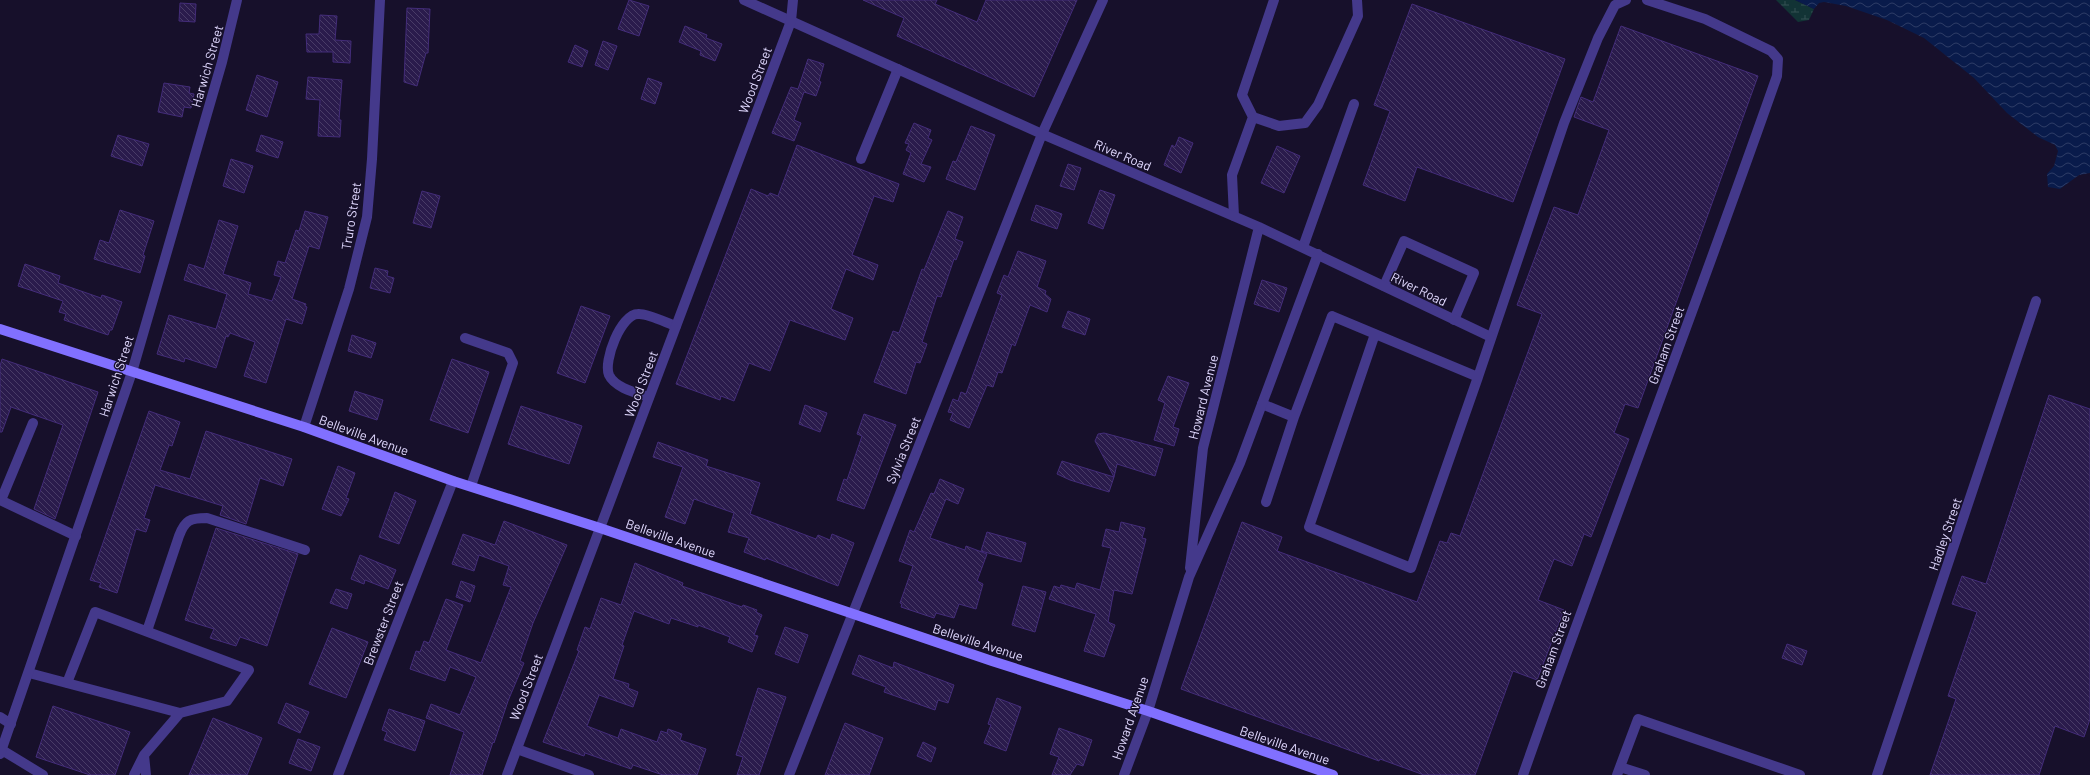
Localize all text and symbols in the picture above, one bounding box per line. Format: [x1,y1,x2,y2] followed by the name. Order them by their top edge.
[188,23,226,109] street label: Harwich Street
[735,44,775,116] street label: Wood Street
[1092,136,1154,174] street label: River Road
[338,181,364,251] street label: Truro Street
[1388,269,1450,309] street label: River Road
[1644,304,1688,386] street label: Graham Street
[95,333,137,419] street label: Harwich Street
[621,348,661,420] street label: Wood Street
[1185,353,1221,441] street label: Howard Avenue
[317,411,411,459] street label: Belleville Avenue
[882,414,924,486] street label: Sylvia Street
[1925,495,1965,573] street label: Hadley Street
[624,515,718,561] street label: Belleville Avenue
[360,579,406,667] street label: Brewster Street
[1531,608,1575,690] street label: Graham Street
[931,620,1025,664] street label: Belleville Avenue
[506,651,546,723] street label: Wood Street
[1108,674,1152,762] street label: Howard Avenue
[1238,722,1332,768] street label: Belleville Avenue

